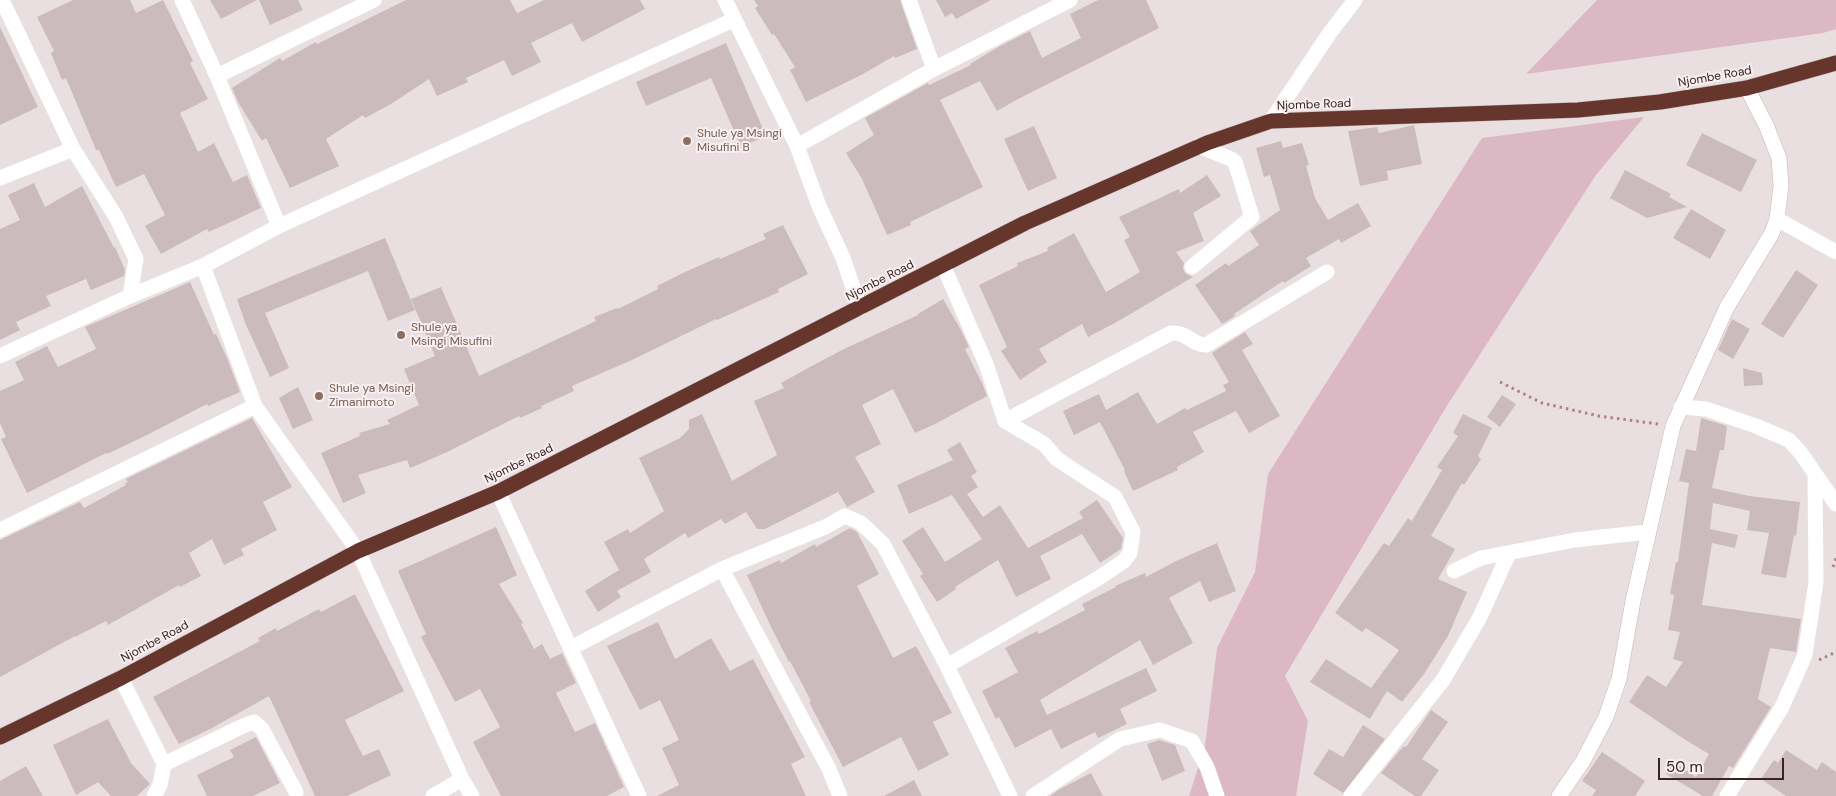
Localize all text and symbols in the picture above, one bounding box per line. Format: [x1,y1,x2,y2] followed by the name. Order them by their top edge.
[1677,63,1753,91] street label: Njombe Road
[1277,97,1351,113] street label: Njombe Road
[697,127,782,155] place label: Shule ya Msingi Misufini B
[681,135,693,147] marker: Shule ya Msingi Misufini B
[844,258,916,304] street label: Njombe Road
[411,321,492,349] place label: Shule ya Msingi Misufini
[395,329,407,341] marker: Shule ya Msingi Misufini
[329,382,414,410] place label: Shule ya Msingi Zimanimoto
[313,390,325,402] marker: Shule ya Msingi Zimanimoto
[482,441,556,487] street label: Njombe Road
[119,618,191,666] street label: Njombe Road
[1661,748,1787,780] scale bar
[1666,757,1703,777] text: 50 m

